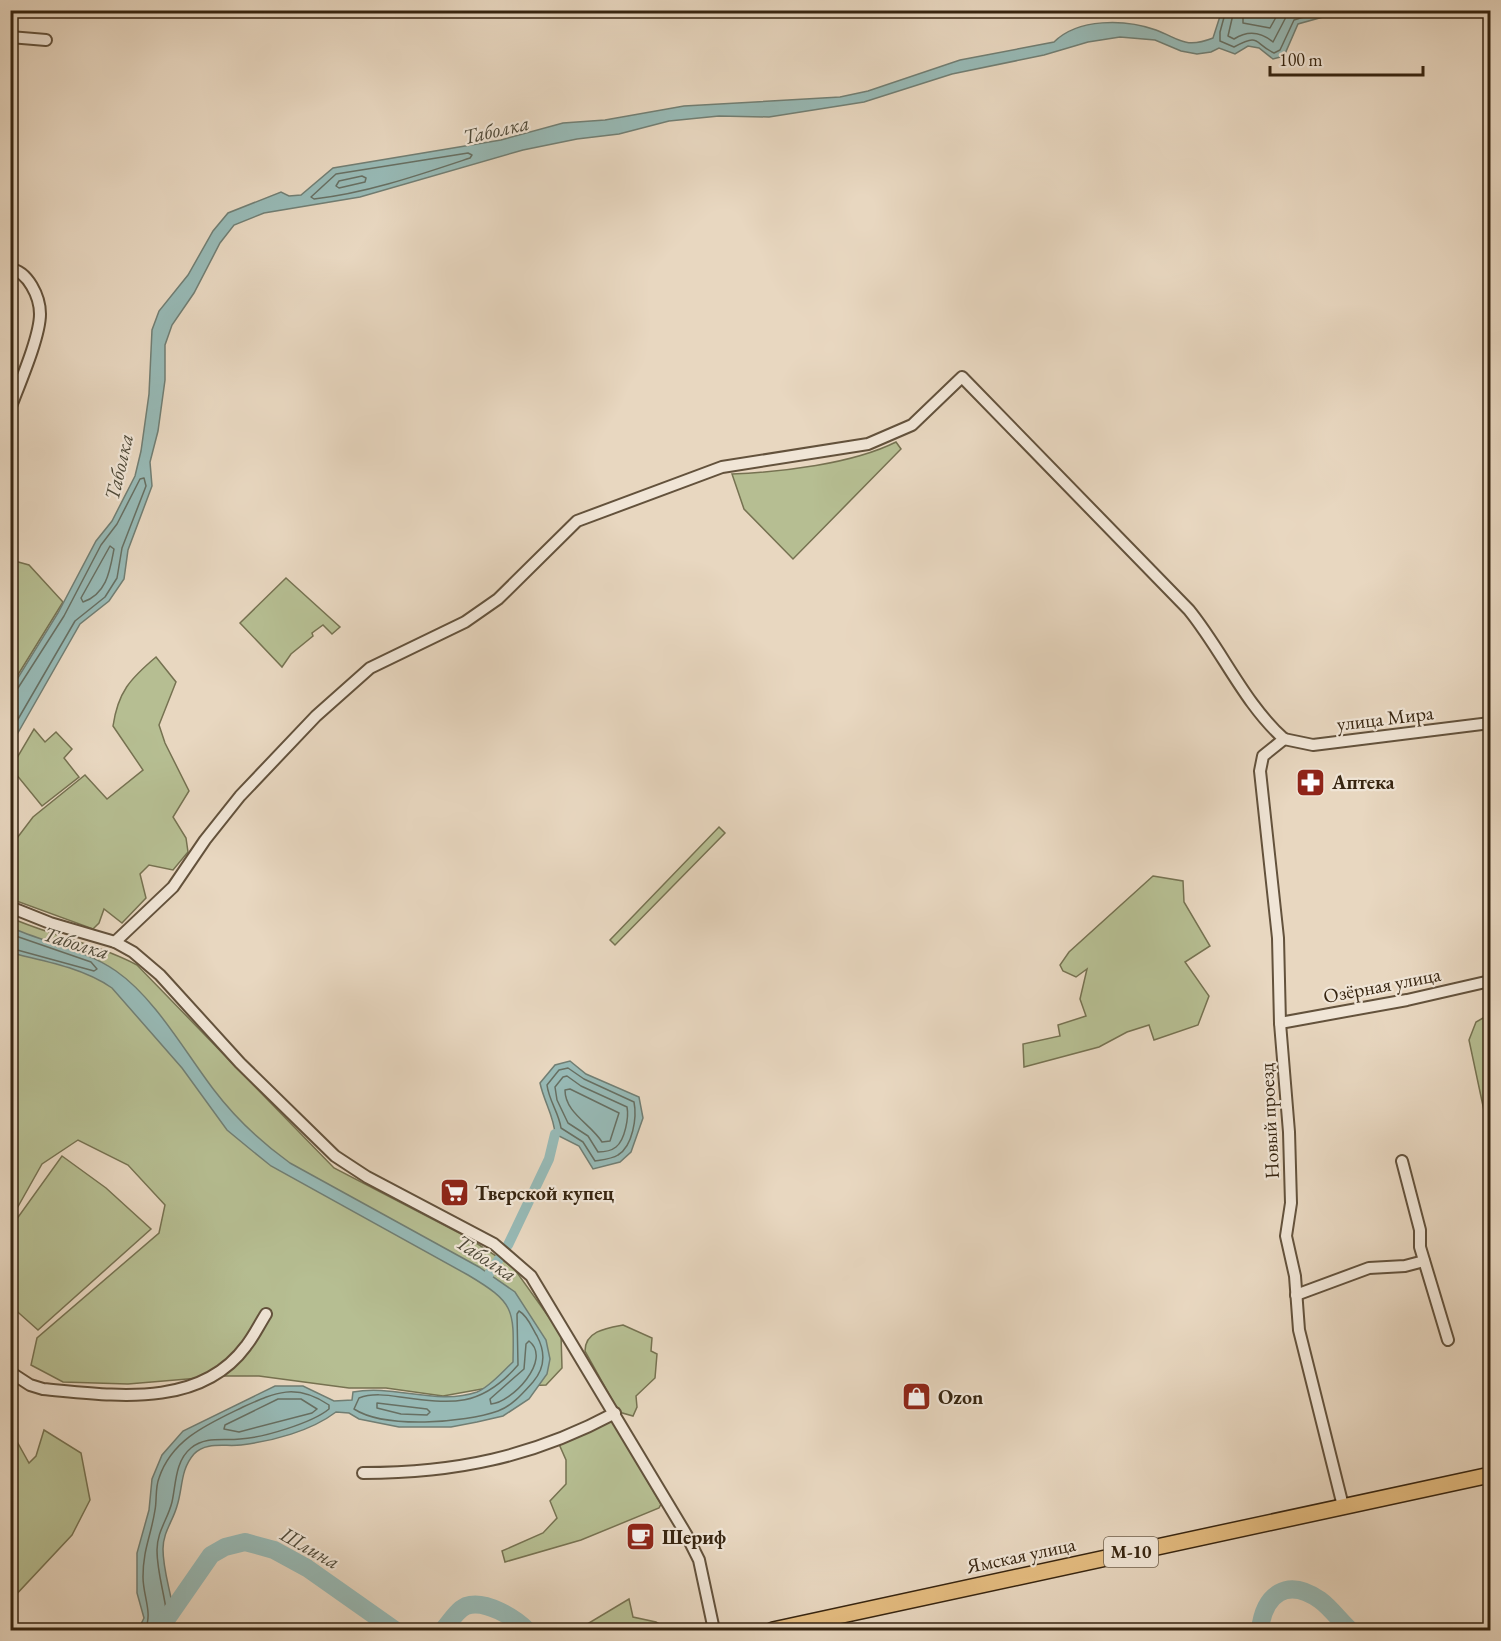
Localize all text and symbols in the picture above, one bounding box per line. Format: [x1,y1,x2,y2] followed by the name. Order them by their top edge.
[1270,39,1423,77] scale bar
[1279,48,1323,71] text: 100 m
[460,109,532,150] water label: Таболка
[98,431,139,503] water label: Таболка
[1335,699,1435,737] street label: улица Мира
[1295,766,1327,798] pharmacy icon: Аптека
[1331,769,1395,795] place label: Аптека
[40,920,112,965] water label: Таболка
[1321,961,1443,1009] street label: Озёрная улица
[1253,1062,1285,1180] street label: Новый проезд
[438,1177,470,1209] supermarket icon: Тверской купец
[475,1180,615,1206] place label: Тверской купец
[451,1228,522,1287] water label: Таболка
[901,1381,933,1413] shop icon: Ozon
[938,1384,983,1410] place label: Ozon
[275,1520,345,1575] water label: Шлина
[625,1521,657,1553] cafe icon: Шериф
[662,1524,726,1550] place label: Шериф
[963,1531,1078,1579] street label: Ямская улица
[1104,1537,1158,1567] road number: М-10

